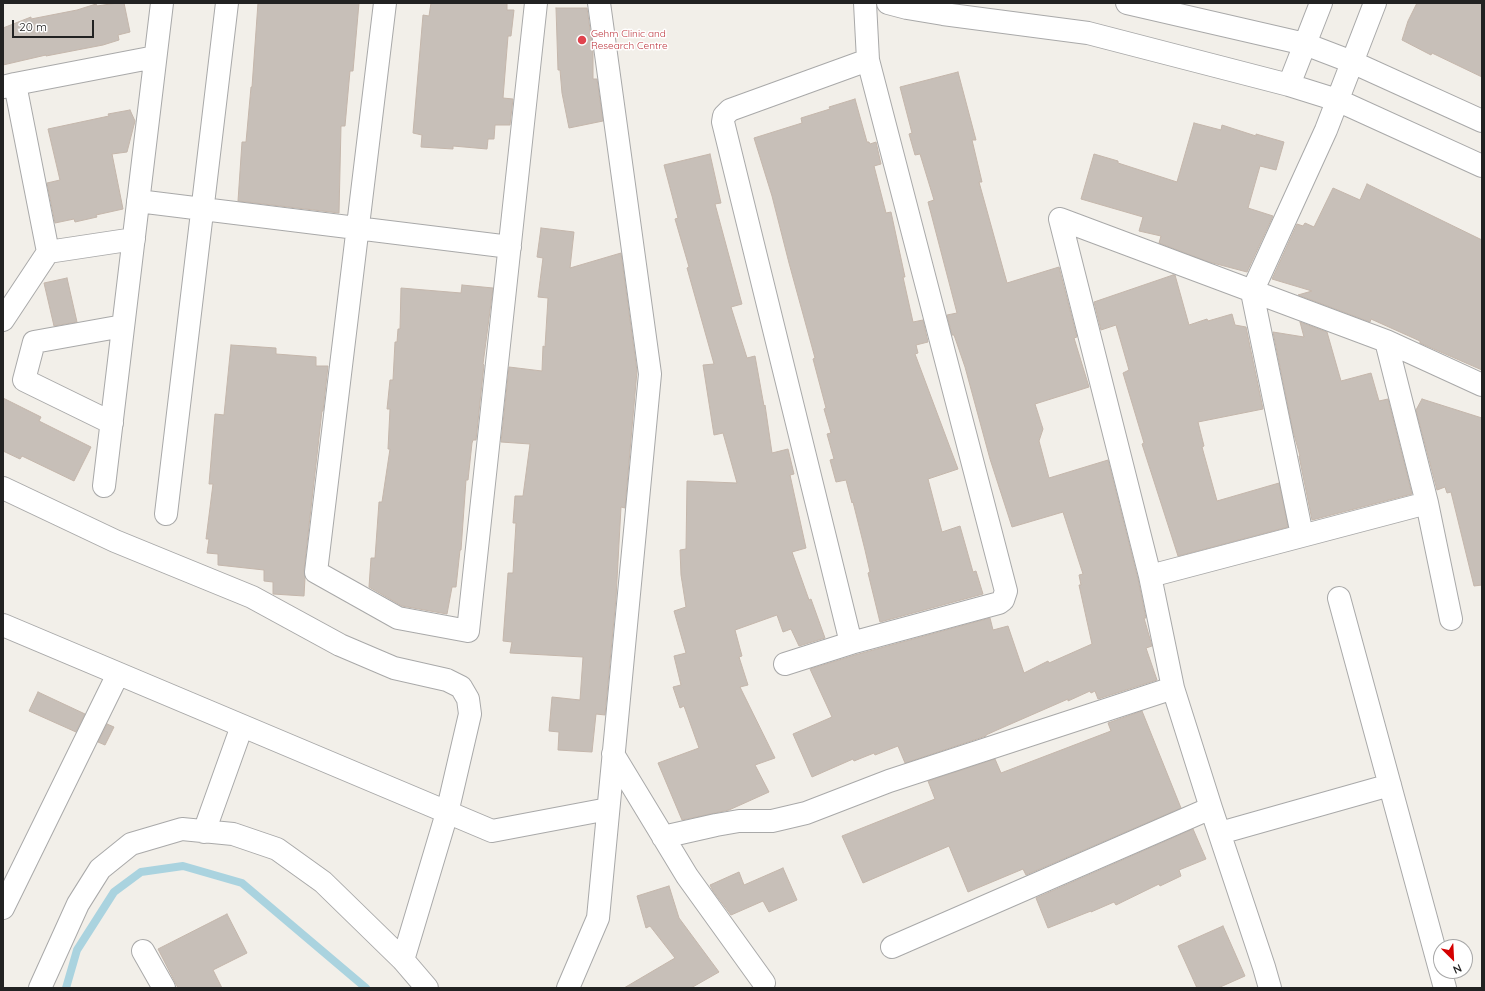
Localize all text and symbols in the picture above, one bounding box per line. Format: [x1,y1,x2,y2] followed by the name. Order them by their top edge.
[14,12,96,38] scale bar
[19,19,47,34] text: 20 m
[591,28,668,52] place label: Gehm Clinic and Research Centre
[576,34,588,46] marker: Gehm Clinic and Research Centre
[1433,939,1473,979] north arrow
[1451,961,1464,977] text: N

